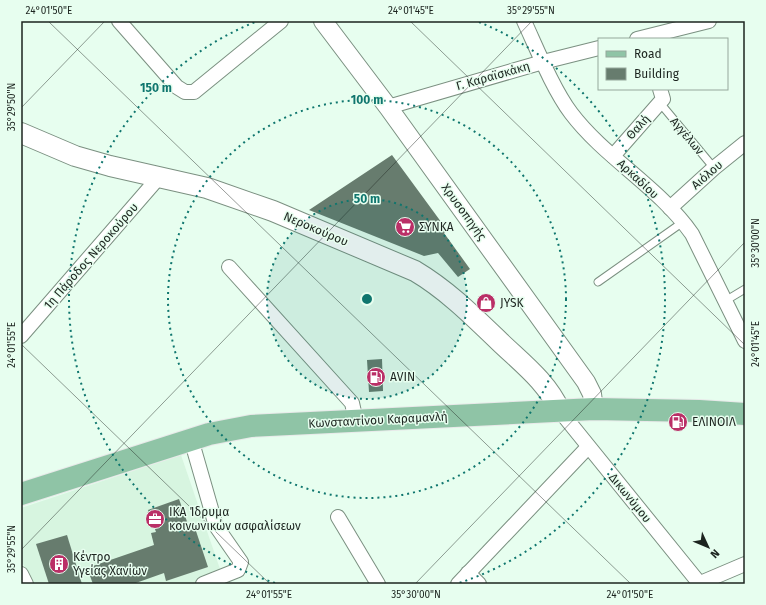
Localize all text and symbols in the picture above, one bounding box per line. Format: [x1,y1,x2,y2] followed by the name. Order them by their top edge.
[26,5,72,17] text: 24°01'50"E
[388,5,434,17] text: 24°01'45"E
[507,5,555,17] text: 35°29'55"N
[598,38,728,90] legend
[634,47,662,61] text: Road
[455,59,531,93] street label: Γ. Καραϊσκάκη
[634,67,680,81] text: Building
[140,81,172,95] text: 150 m
[6,83,18,131] text: 35°29'50"N
[351,93,383,107] text: 100 m
[623,112,653,142] street label: Θαλή
[667,114,707,158] street label: Αγγέλων
[614,156,662,202] street label: Αρκαδίου
[689,158,726,192] street label: Αιόλου
[439,181,490,243] street label: Χρυσοπηγής
[354,192,380,206] text: 50 m
[41,200,141,312] street label: 1η Πάροδος Νεροκούρου
[282,209,351,249] street label: Νεροκούρου
[394,216,416,238] supermarket icon: ΣΥΝΚΑ
[750,218,762,268] text: 35°30'00"N
[419,220,454,234] place label: ΣΥΝΚΑ
[360,292,374,306] centre of rings
[475,292,497,314] shop icon: JYSK
[500,296,525,310] place label: JYSK
[750,321,762,367] text: 24°01'45"E
[6,322,18,368] text: 24°01'55"E
[365,366,387,388] fuel station icon: AVIN
[390,370,415,384] place label: AVIN
[308,409,448,431] street label: Κωνσταντίνου Καραμανλή
[667,411,689,433] fuel station icon: ΕΛΙΝΟΙΛ
[692,415,736,429] place label: ΕΛΙΝΟΙΛ
[606,470,654,526] street label: Δικωνύμου
[169,505,301,533] place label: ΙΚΑ Ίδρυμα κοινωνικών ασφαλίσεων
[144,508,166,530] office icon: ΙΚΑ Ίδρυμα κοινωνικών ασφαλίσεων
[6,525,18,573] text: 35°29'55"N
[688,527,728,567] north arrow
[708,546,722,561] text: N
[73,550,147,578] place label: Κέντρο Υγείας Χανίων
[48,553,70,575] building icon: Κέντρο Υγείας Χανίων
[246,589,292,601] text: 24°01'55"E
[391,589,441,601] text: 35°30'00"N
[607,589,653,601] text: 24°01'50"E

